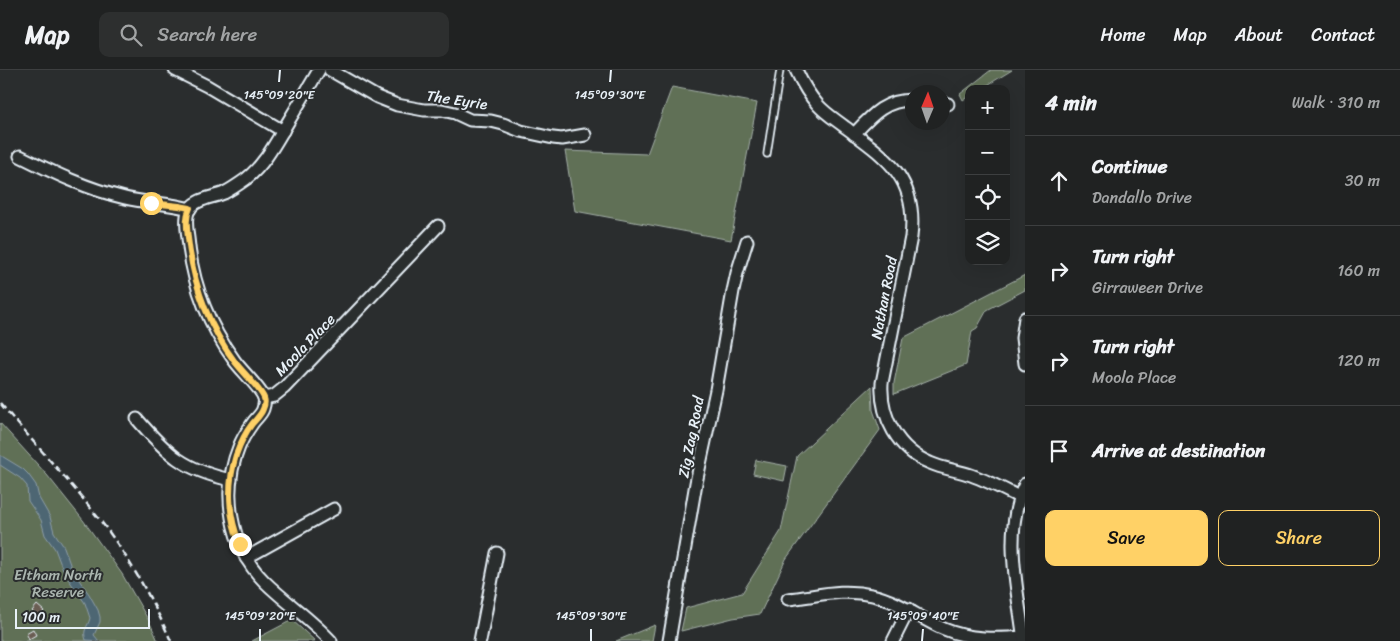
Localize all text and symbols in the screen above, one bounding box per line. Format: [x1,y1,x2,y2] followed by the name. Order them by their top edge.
[99,12,449,57] search box
[25,14,69,56] text: Map
[157,18,257,51] text: Search here
[1101,19,1146,51] text: Home
[1174,19,1207,51] text: Map
[1235,19,1283,51] text: About
[1311,19,1375,51] text: Contact
[117,21,145,49] icon: search
[425,82,489,118] street label: The Eyrie
[244,84,316,106] text: 145°09'20"E
[575,84,647,106] text: 145°09'30"E
[1045,84,1097,122] text: 4 min
[905,85,950,130] north arrow
[965,85,1010,265] map controls
[965,85,1010,130] button: +
[1292,88,1380,117] text: Walk · 310 m
[965,130,1010,175] button: −
[1092,150,1168,183] text: Continue
[1345,166,1380,195] text: 30 m
[1045,167,1073,195] icon: ahead
[965,175,1010,220] button: locate
[1092,183,1192,212] text: Dandallo Drive
[140,192,163,215] route start
[965,220,1010,265] button: layers
[1092,240,1174,273] text: Turn right
[863,253,905,342] street label: Nathan Road
[1337,256,1380,285] text: 160 m
[1045,257,1073,285] icon: right
[1092,273,1203,302] text: Girraween Drive
[268,307,342,382] street label: Moola Place
[1092,330,1174,363] text: Turn right
[1337,346,1380,375] text: 120 m
[1045,347,1073,375] icon: right
[1092,363,1176,392] text: Moola Place
[670,393,712,480] street label: Zig Zag Road
[1092,434,1265,467] text: Arrive at destination
[1045,437,1073,465] icon: arrive
[1045,510,1208,566] button: Save
[1218,510,1380,566] button: Share
[229,533,252,556] route end
[14,562,102,605] park label: Eltham North Reserve
[22,605,60,630] text: 100 m
[225,605,297,627] text: 145°09'20"E
[556,605,628,627] text: 145°09'30"E
[887,605,960,627] text: 145°09'40"E
[15,606,150,629] scale bar

